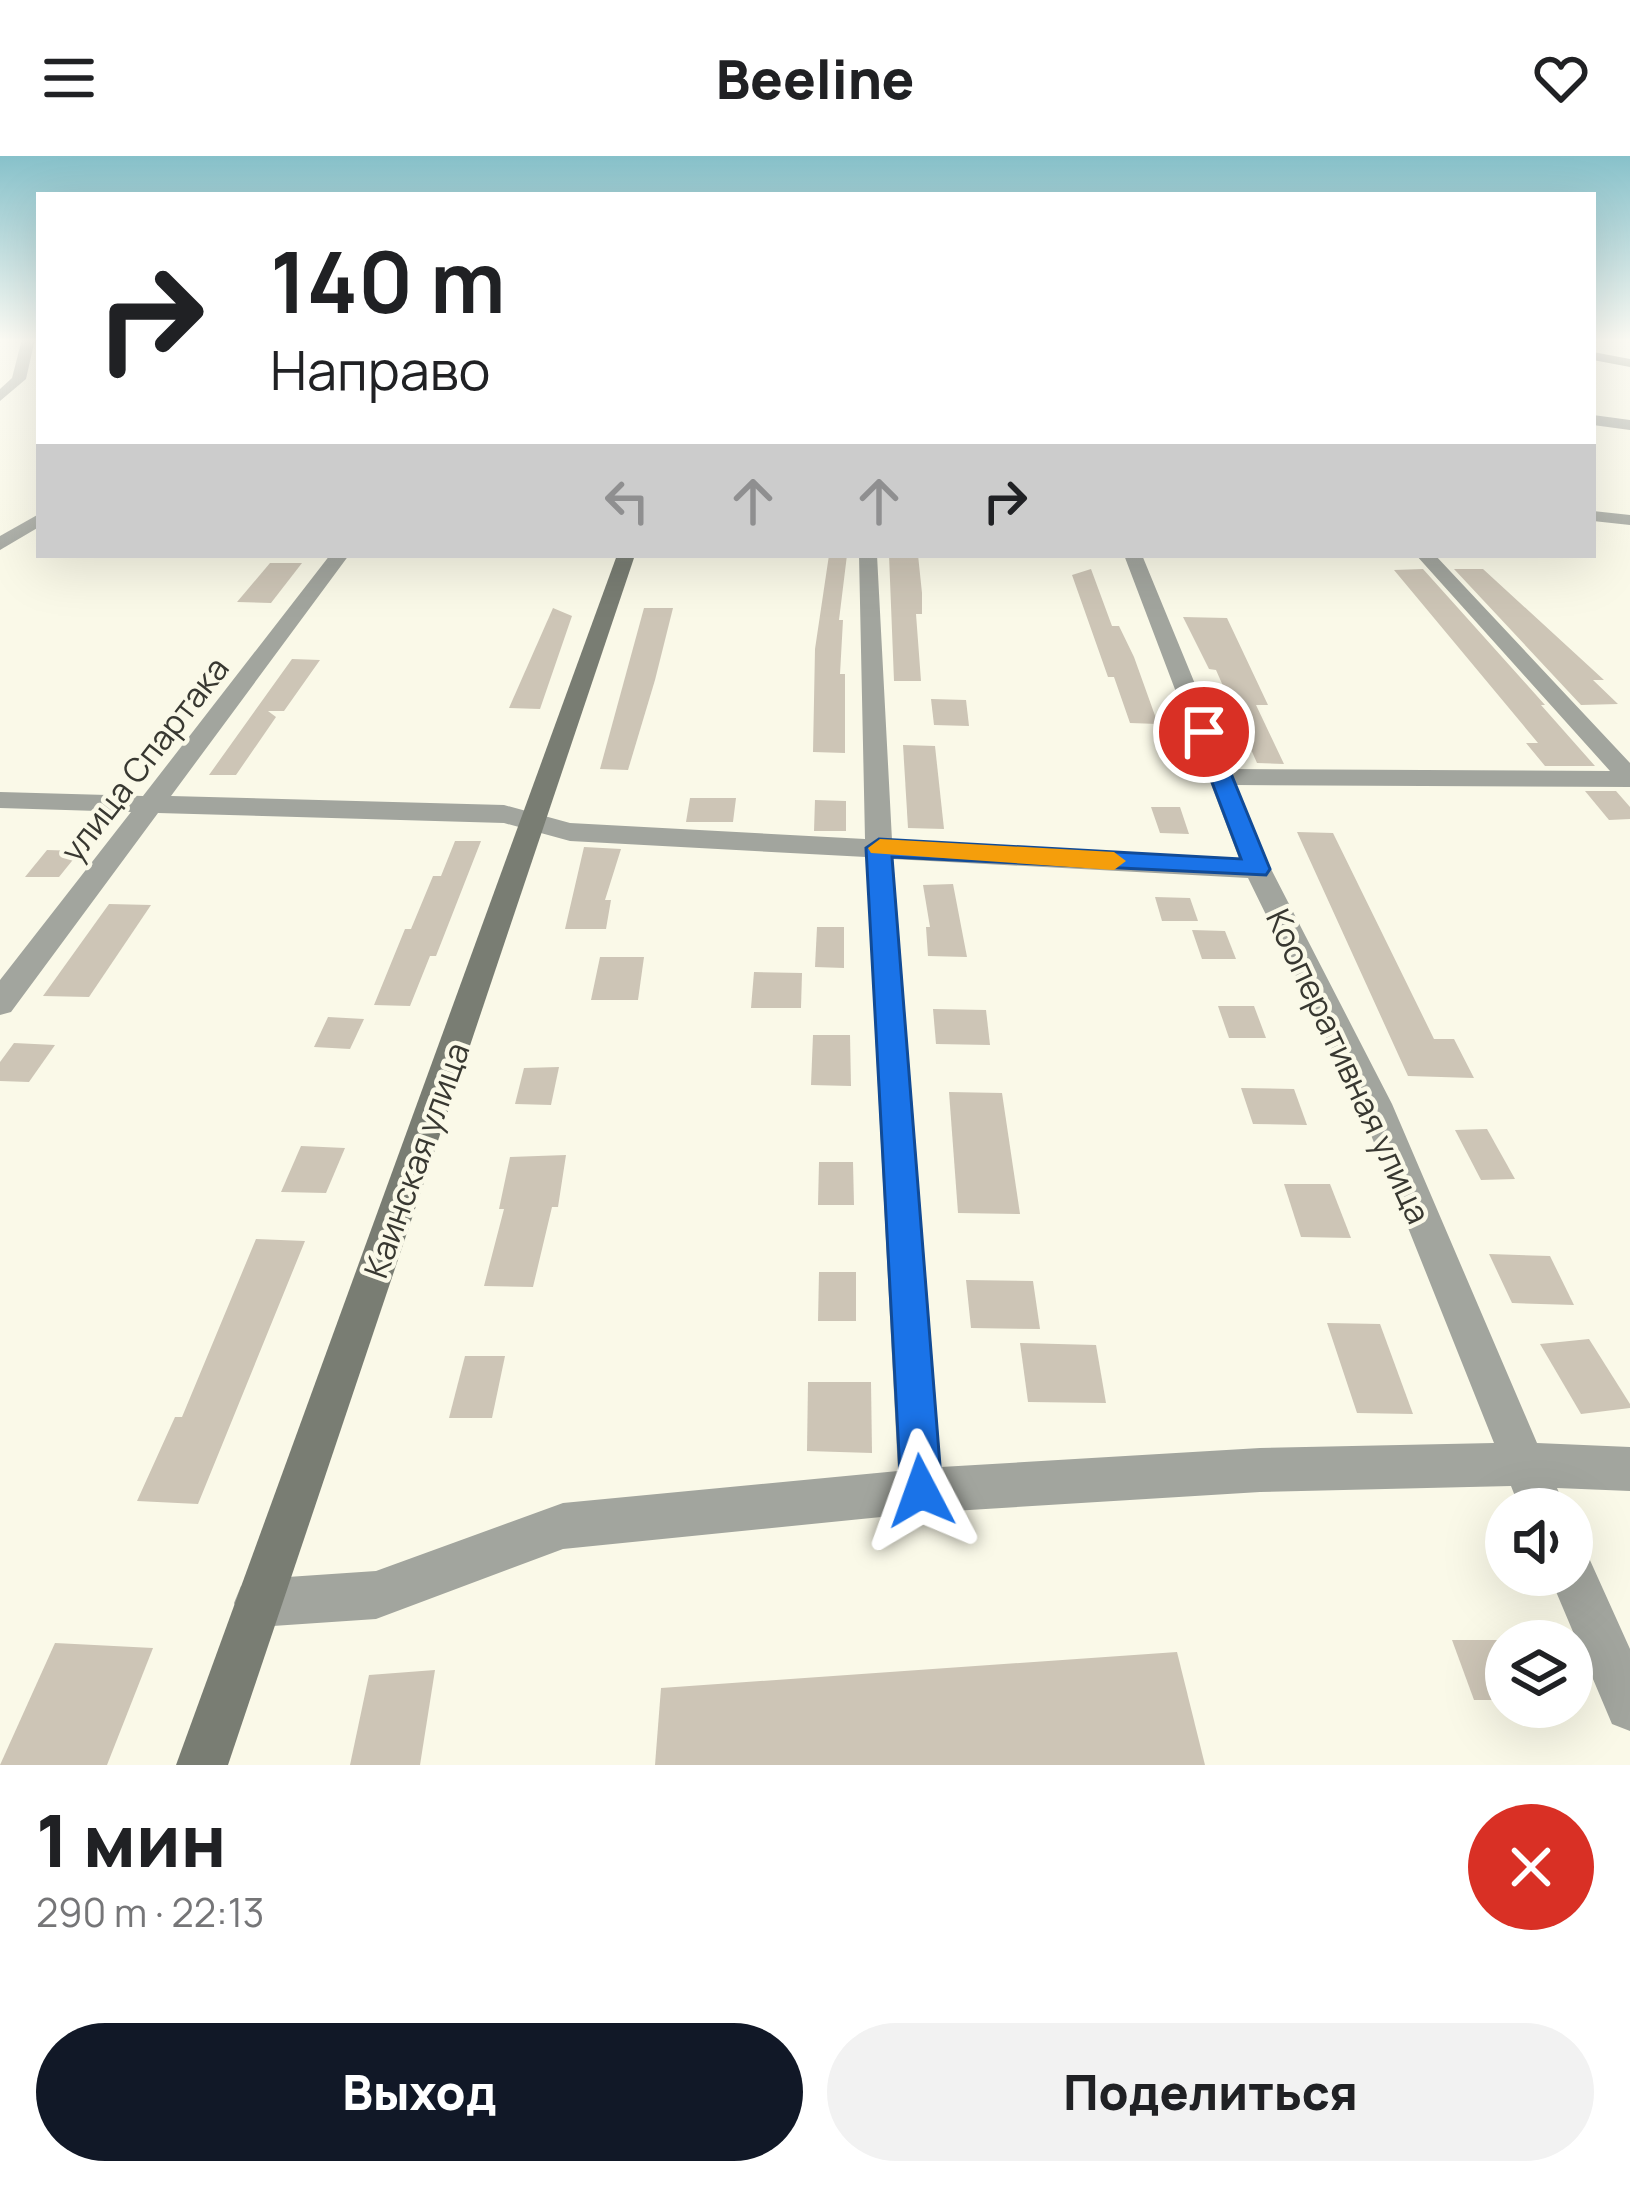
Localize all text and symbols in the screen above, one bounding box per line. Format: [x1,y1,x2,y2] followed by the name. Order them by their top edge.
[716,41,914,115] text: Beeline
[36,45,102,111] icon: menu
[1528,45,1594,111] icon: heart
[270,223,506,338] text: 140 m
[72,240,228,396] icon: right
[270,332,491,406] text: Направо
[594,468,660,534] icon: left
[720,468,786,534] icon: ahead
[846,468,912,534] icon: ahead
[972,468,1038,534] icon: right
[50,647,238,871] street label: улица Спартака
[1153,681,1255,783] pin
[1171,699,1237,765] icon: arrive
[1256,901,1442,1231] street label: Кооперативная улица
[353,1036,479,1284] street label: Каинская улица
[858,1428,984,1554] position arrow
[1485,1488,1593,1728] map controls
[1485,1488,1593,1596] button: sound
[1485,1620,1593,1728] button: layers
[36,1790,226,1889] text: 1 мин
[1468,1804,1594,1930] button: close
[36,1885,264,1939] text: 290 m · 22:13
[36,2023,803,2161] button: Выход
[827,2023,1594,2161] button: Поделиться

